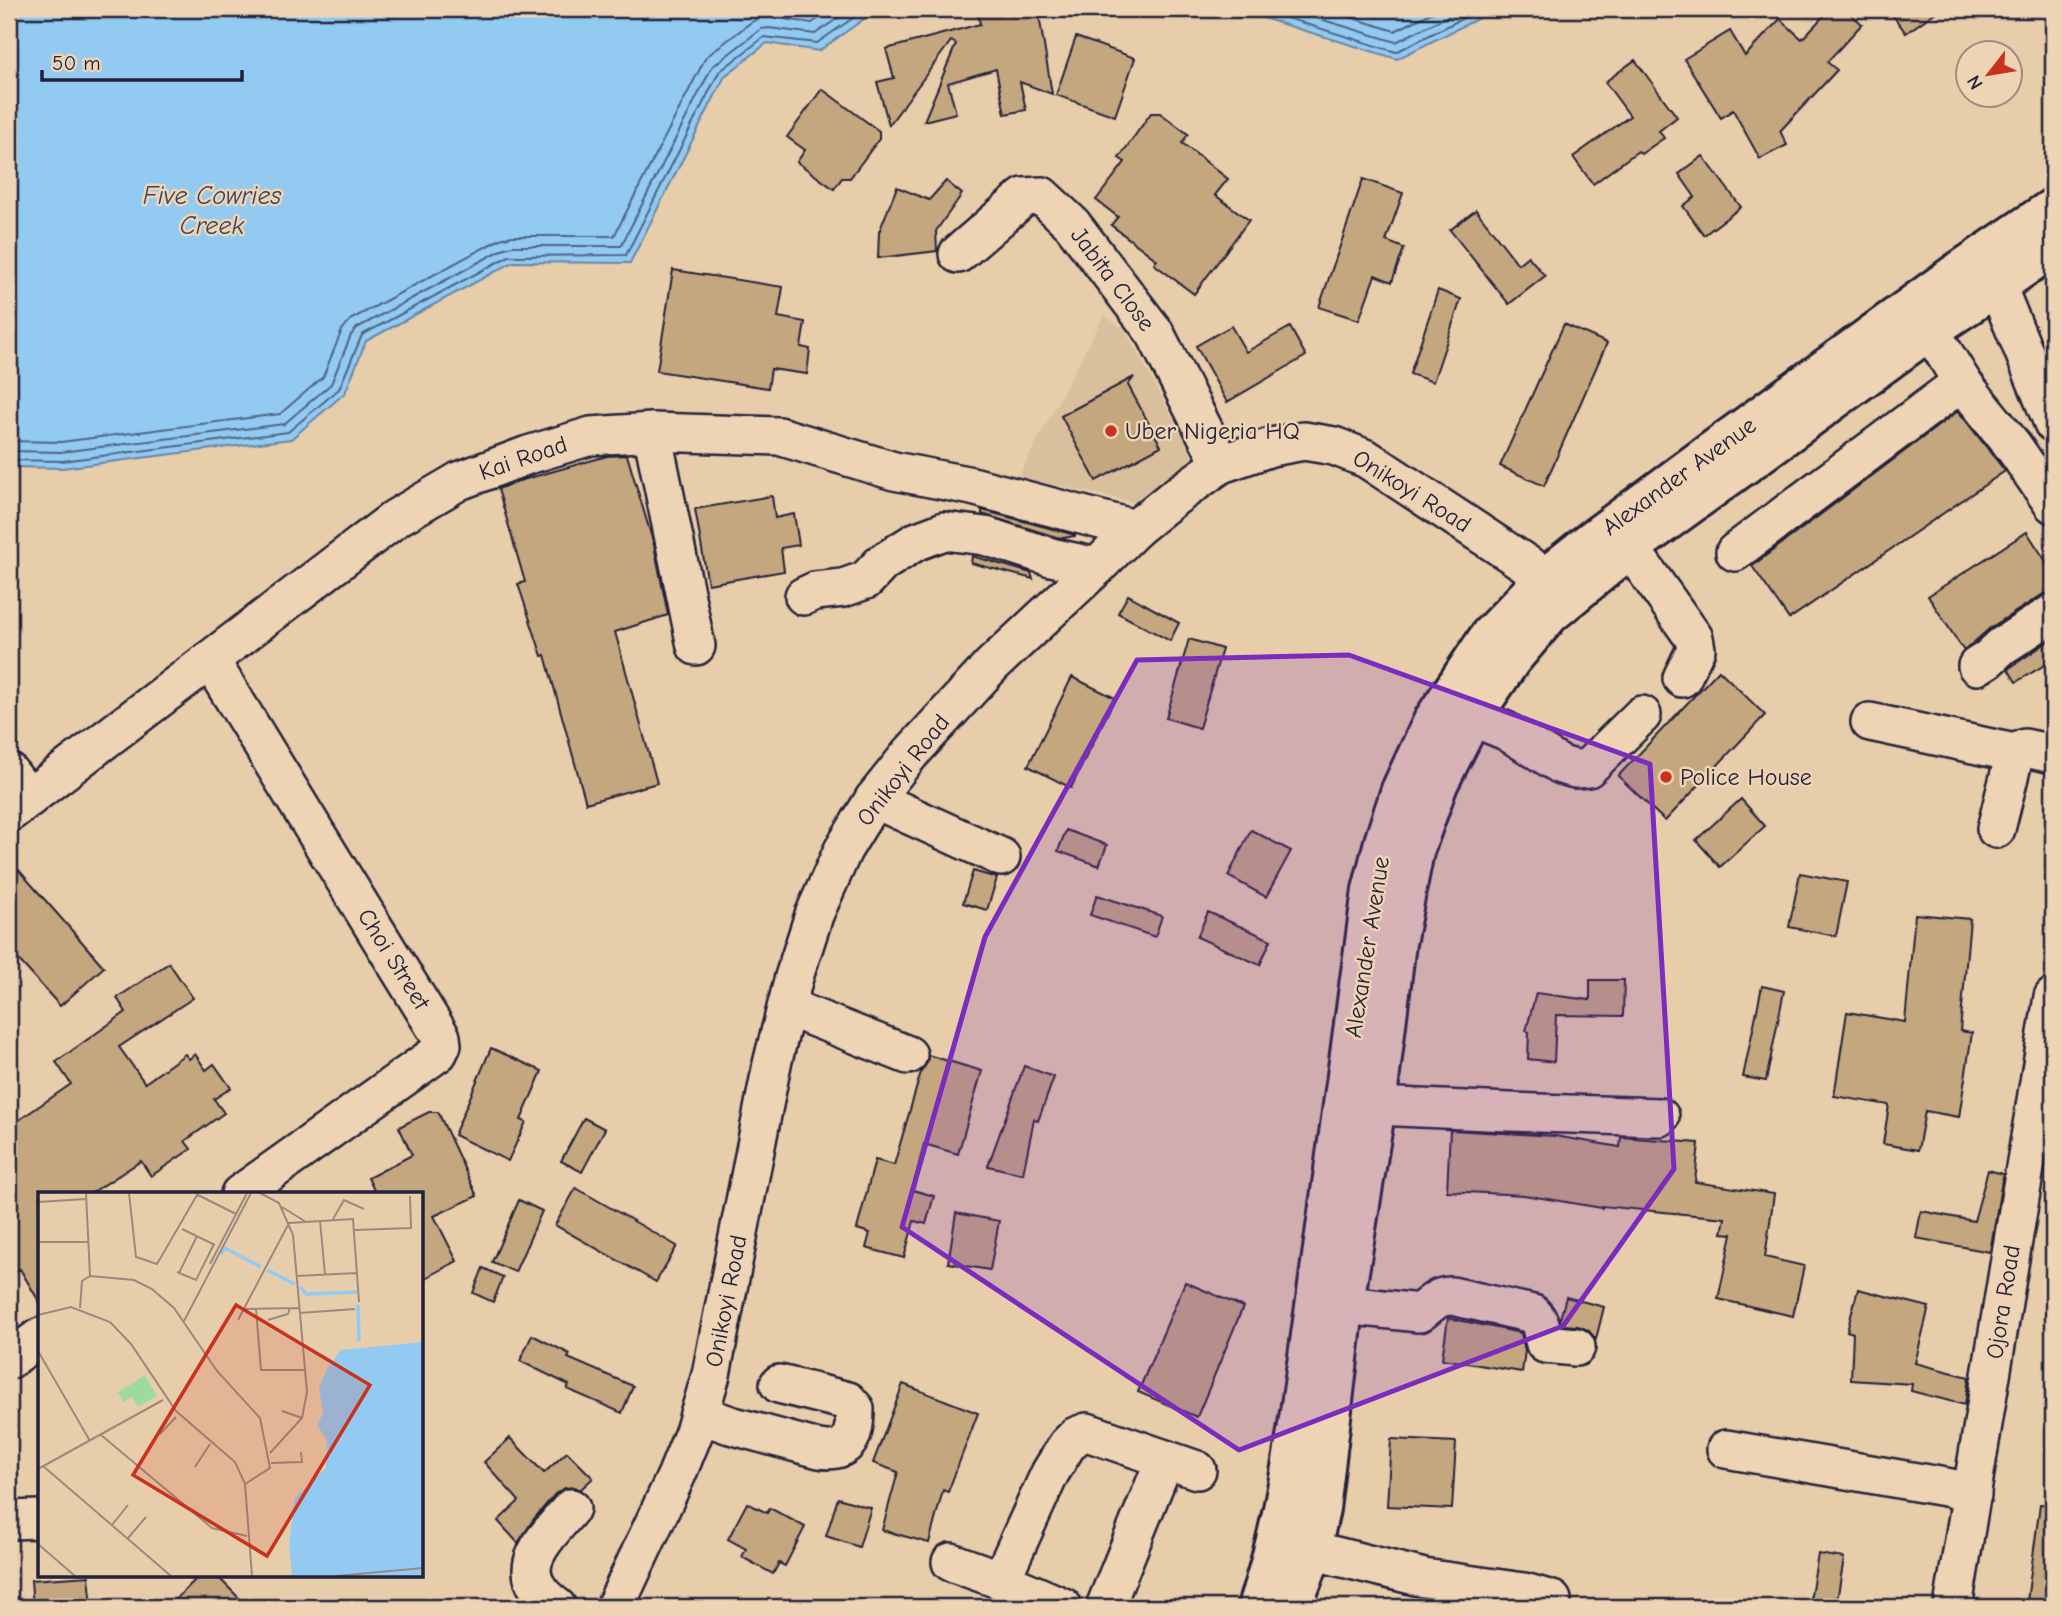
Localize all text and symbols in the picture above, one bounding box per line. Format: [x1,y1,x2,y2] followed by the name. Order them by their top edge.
[42,38,242,82] scale bar
[1954,38,2024,108] north arrow
[52,51,101,75] text: 50 m
[1963,71,1988,93] text: N
[143,181,282,241] water label: Five Cowries Creek
[1065,222,1161,336] street label: Jabita Close
[1597,411,1761,541] street label: Alexander Avenue
[1125,417,1300,445] place label: Uber Nigeria HQ
[1103,423,1119,439] marker: Uber Nigeria HQ
[475,430,571,486] street label: Kai Road
[1348,444,1476,538] street label: Onikoyi Road
[851,709,955,831] street label: Onikoyi Road
[1680,763,1812,791] place label: Police House
[1658,769,1674,785] marker: Police House
[1339,854,1395,1040] street label: Alexander Avenue
[352,903,437,1016] street label: Choi Street
[38,1192,424,1578] inset map
[699,1233,753,1369] street label: Onikoyi Road
[1980,1243,2026,1361] street label: Ojora Road

